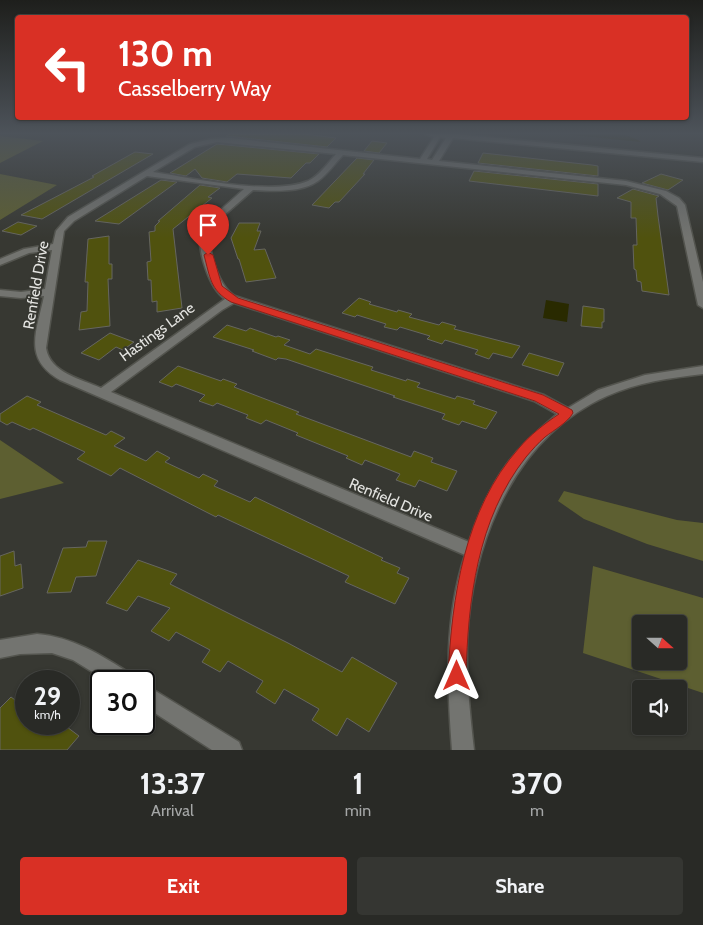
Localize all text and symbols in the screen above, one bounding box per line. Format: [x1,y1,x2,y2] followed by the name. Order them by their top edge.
[118,32,213,75] text: 130 m
[35,35,100,100] icon: left
[118,75,271,102] text: Casselberry Way
[187,204,229,255] pin
[194,211,222,239] icon: arrive
[19,239,53,331] street label: Renfield Drive
[116,299,198,365] street label: Hastings Lane
[346,474,436,526] street label: Renfield Drive
[632,615,688,670] north arrow
[632,615,687,735] map controls
[430,649,482,701] position arrow
[90,670,155,735] speed limit sign: 30
[632,680,687,735] button: sound
[34,681,61,711] text: 29
[34,707,61,722] text: km/h
[140,765,205,802] text: 13:37
[352,765,364,802] text: 1
[511,765,563,802] text: 370
[151,801,194,820] text: Arrival
[345,801,371,820] text: min
[530,801,544,820] text: m
[20,857,347,915] button: Exit
[357,857,683,915] button: Share

